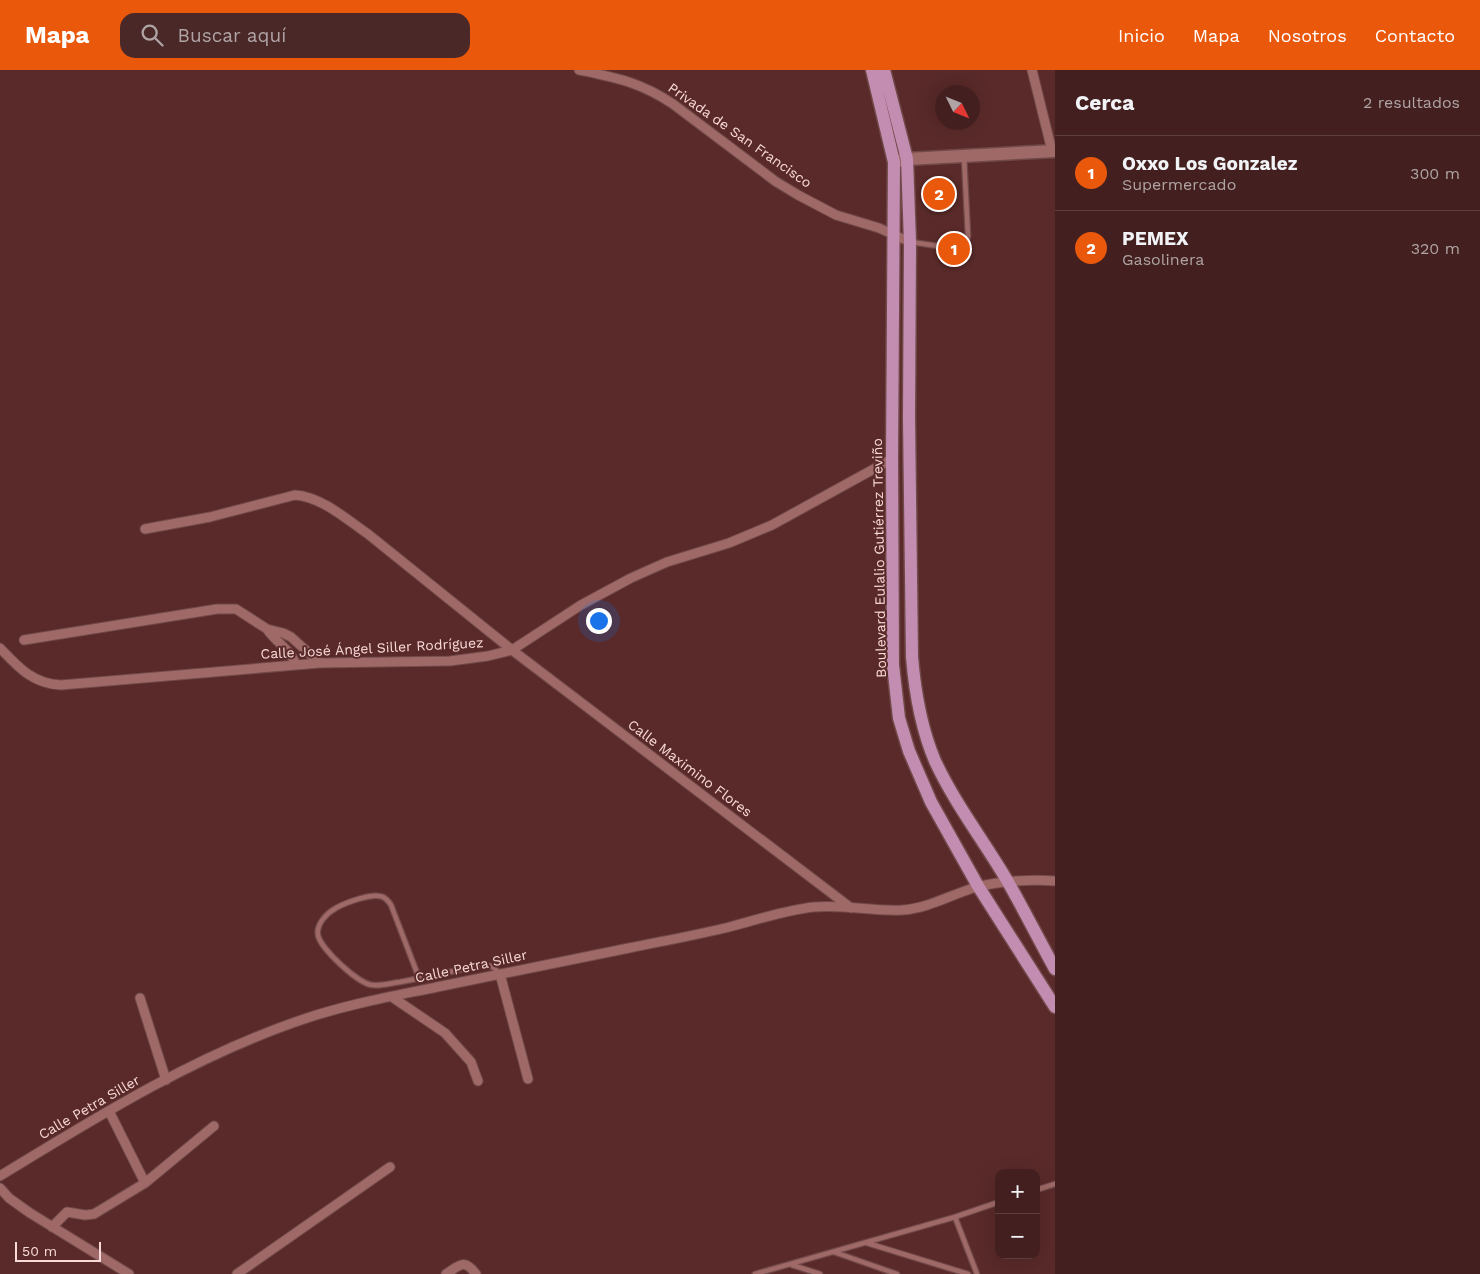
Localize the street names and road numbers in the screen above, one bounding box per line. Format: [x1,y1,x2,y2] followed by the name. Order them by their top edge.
[665,79,815,191] street label: Privada de San Francisco
[869,438,889,678] street label: Boulevard Eulalio Gutiérrez Treviño
[260,634,484,662] street label: Calle José Ángel Siller Rodríguez
[625,716,755,820] street label: Calle Maximino Flores
[414,946,529,986] street label: Calle Petra Siller
[36,1071,143,1142] street label: Calle Petra Siller

